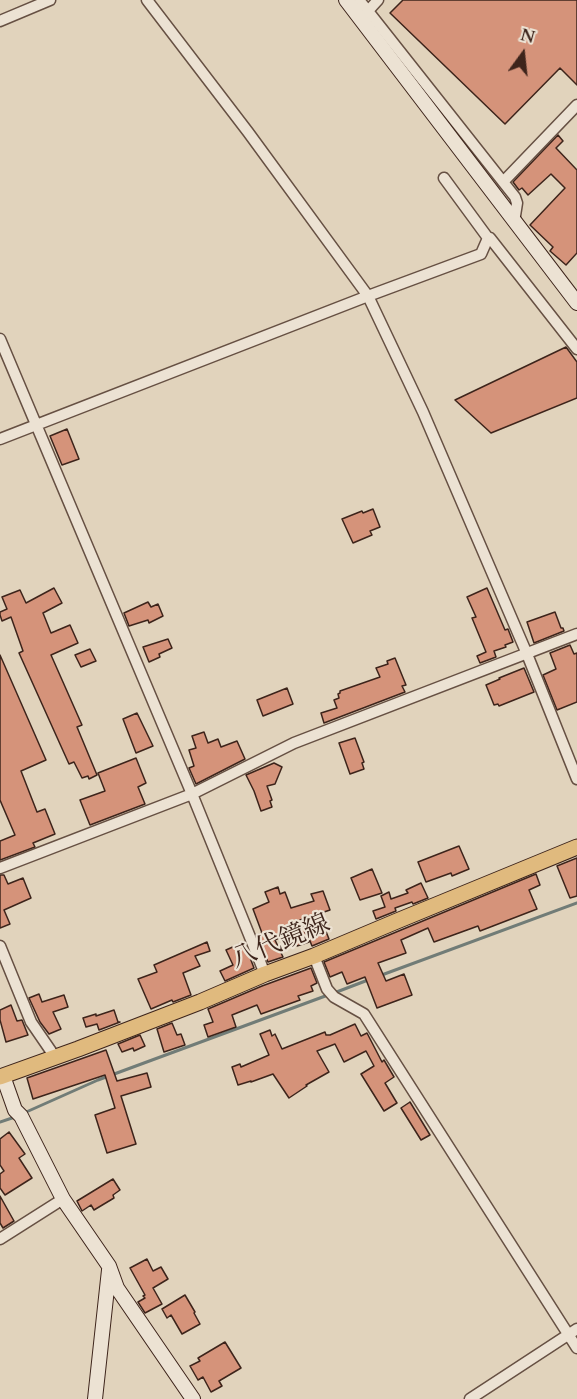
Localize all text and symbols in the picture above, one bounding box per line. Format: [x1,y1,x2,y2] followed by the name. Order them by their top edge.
[493,24,553,84] north arrow
[518,24,537,49] text: N
[227,909,335,977] street label: 八代鏡線

